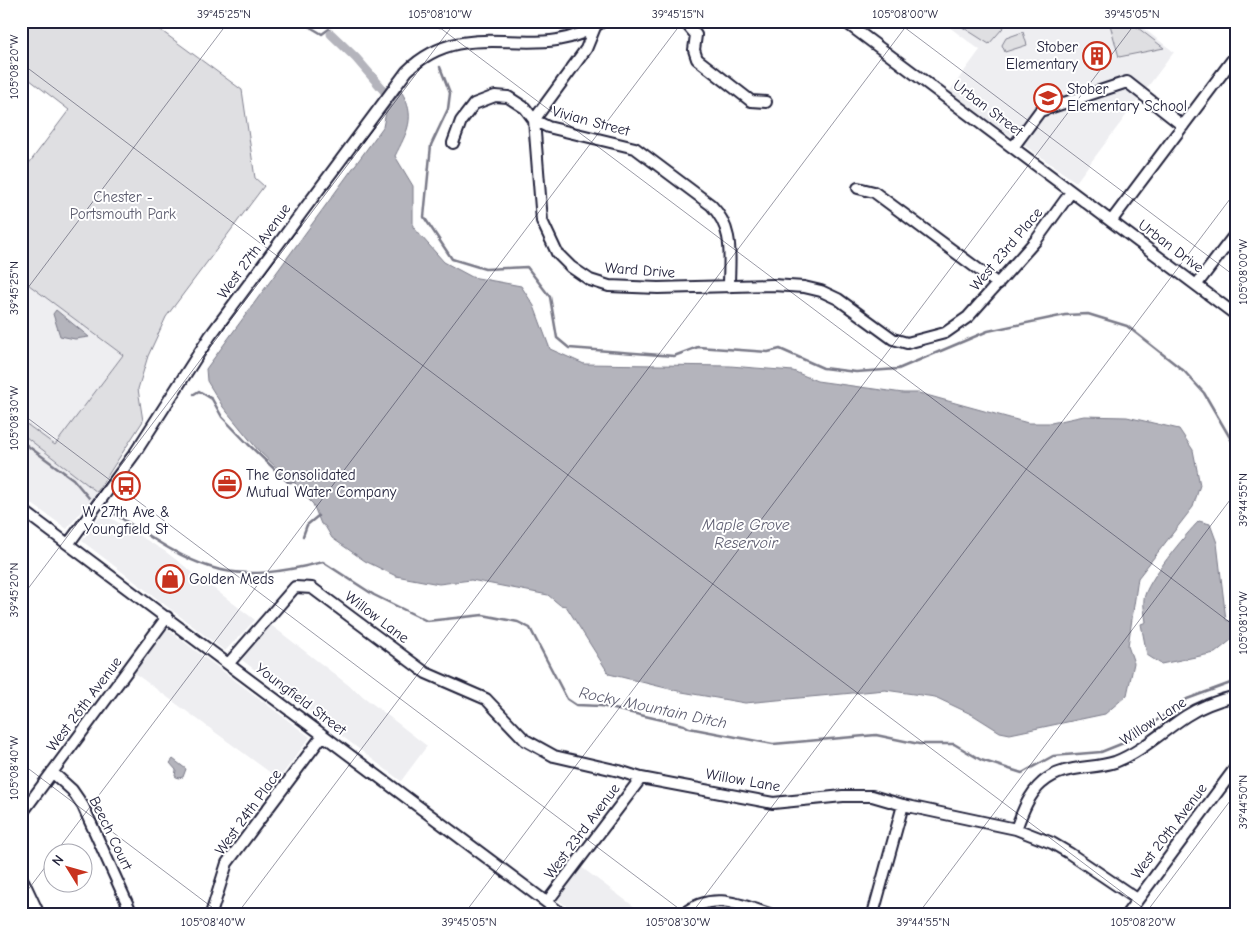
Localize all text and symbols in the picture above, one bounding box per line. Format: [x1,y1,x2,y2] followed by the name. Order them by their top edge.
[197,7,251,21] text: 39°45'25"N
[408,7,472,21] text: 105°08'10"W
[652,7,704,21] text: 39°45'15"N
[872,7,938,21] text: 105°08'00"W
[1104,7,1160,21] text: 39°45'05"N
[7,34,21,99] text: 105°08'20"W
[1006,38,1078,73] place label: Stober Elementary
[1082,41,1112,71] building icon: Stober Elementary
[949,76,1027,141] street label: Urban Street
[1067,80,1187,115] place label: Stober Elementary School
[1033,83,1063,113] school or university icon: Stober Elementary School
[550,102,633,140] street label: Vivian Street
[70,188,177,223] park label: Chester - Portsmouth Park
[214,200,295,302] street label: West 27th Avenue
[966,203,1046,294] street label: West 23rd Place
[1135,215,1208,277] street label: Urban Drive
[1236,239,1250,305] text: 105°08'00"W
[604,259,676,281] street label: Ward Drive
[7,261,21,315] text: 39°45'25"N
[7,385,21,450] text: 105°08'30"W
[246,466,397,501] place label: The Consolidated Mutual Water Company
[212,469,242,499] office icon: The Consolidated Mutual Water Company
[111,471,141,501] bus stop icon: W 27th Ave & Youngfield St
[1236,473,1250,527] text: 39°44'55"N
[82,503,170,538] place label: W 27th Ave & Youngfield St
[701,516,790,552] water label: Maple Grove Reservoir
[7,563,21,617] text: 39°45'20"N
[155,564,185,594] shop icon: Golden Meds
[189,570,274,588] place label: Golden Meds
[341,587,413,647] street label: Willow Lane
[1236,591,1250,655] text: 105°08'10"W
[42,653,126,755] street label: West 26th Avenue
[252,659,350,739] street label: Youngfield Street
[577,684,729,732] water label: Rocky Mountain Ditch
[1116,693,1190,749] street label: Willow Lane
[7,735,21,800] text: 105°08'40"W
[211,765,285,858] street label: West 24th Place
[704,765,782,796] street label: Willow Lane
[1236,775,1250,829] text: 39°44'50"N
[540,779,624,882] street label: West 23rd Avenue
[1127,779,1211,882] street label: West 20th Avenue
[85,793,137,873] street label: Beech Court
[42,842,92,892] north arrow
[48,852,68,869] text: N
[181,915,246,929] text: 105°08'40"W
[441,915,497,929] text: 39°45'05"N
[646,915,711,929] text: 105°08'30"W
[896,915,950,929] text: 39°44'55"N
[1111,915,1176,929] text: 105°08'20"W

